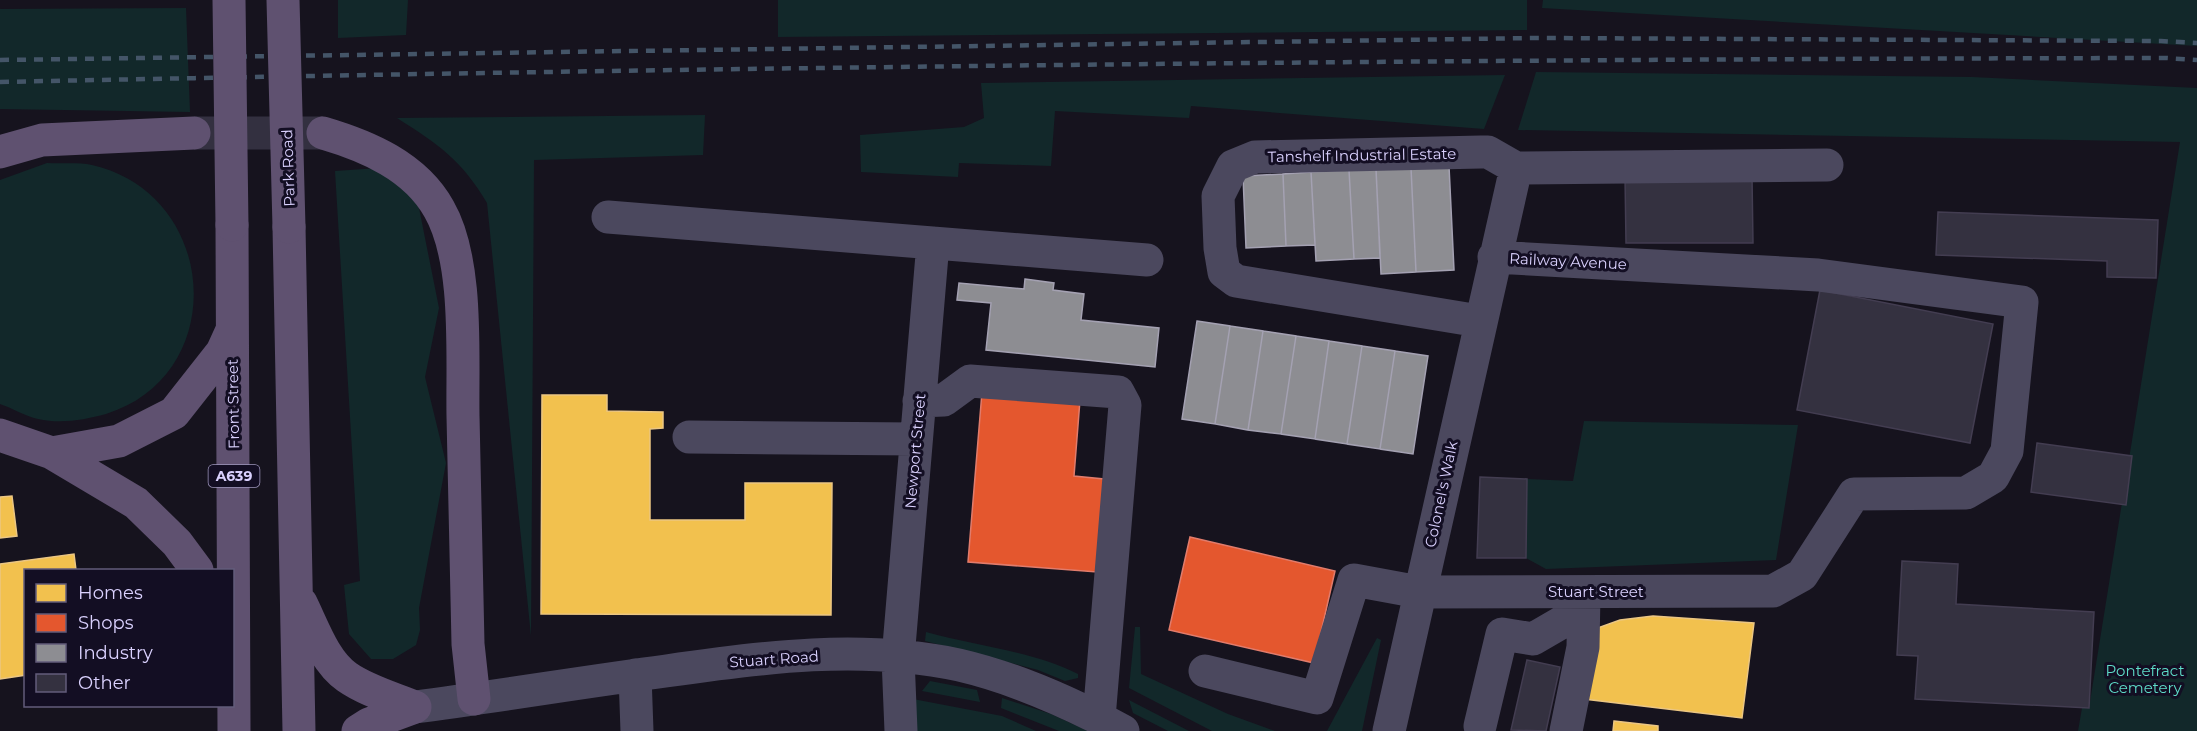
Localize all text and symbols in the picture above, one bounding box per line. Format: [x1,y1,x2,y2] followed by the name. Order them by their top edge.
[277,129,299,207] street label: Park Road
[1268,144,1456,166] street label: Tanshelf Industrial Estate
[1509,248,1627,274] street label: Railway Avenue
[223,359,243,449] street label: Front Street
[901,393,929,509] street label: Newport Street
[1420,439,1462,549] street label: Colonel's Walk
[208,465,260,487] road number: A639
[24,569,234,707] legend
[78,582,143,604] text: Homes
[1548,582,1644,601] street label: Stuart Street
[78,612,134,634] text: Shops
[78,642,153,664] text: Industry
[729,646,819,672] street label: Stuart Road
[2106,661,2184,697] park label: Pontefract Cemetery
[78,672,131,694] text: Other

